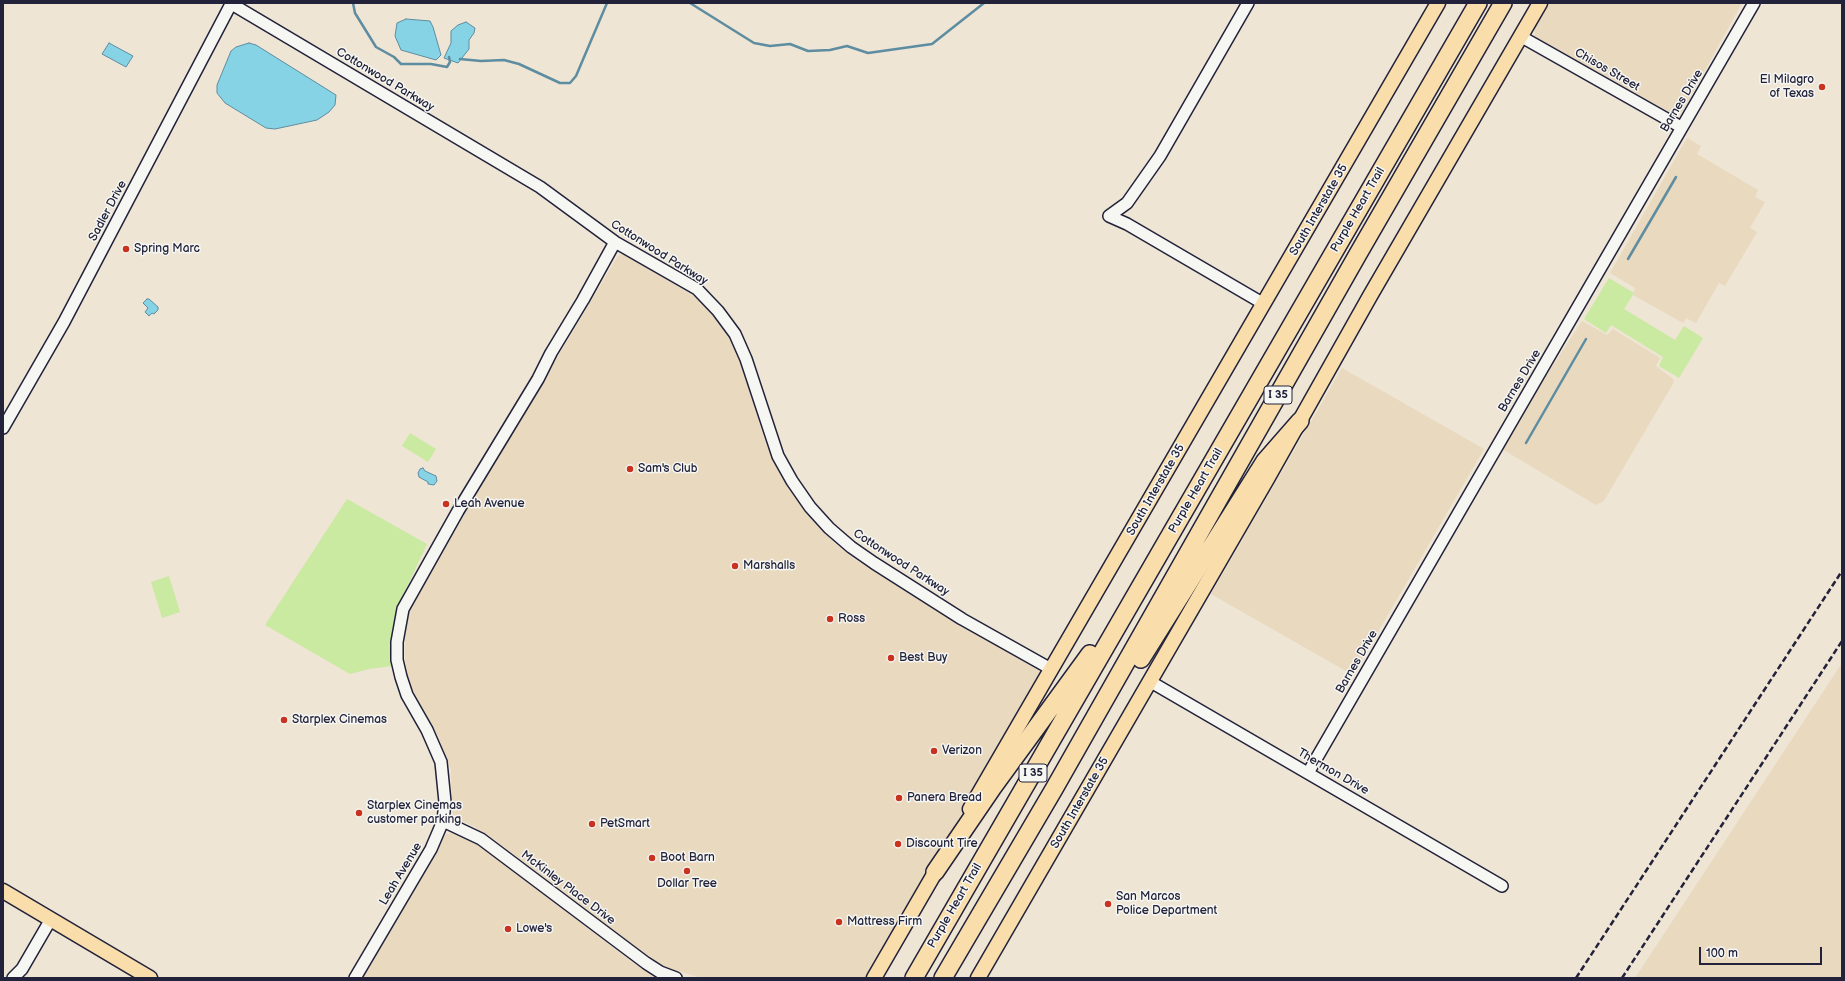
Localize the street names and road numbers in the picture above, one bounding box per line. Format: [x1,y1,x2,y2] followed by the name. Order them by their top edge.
[333,45,437,115] street label: Cottonwood Parkway
[1572,46,1642,94] street label: Chisos Street
[1658,67,1706,135] street label: Barnes Drive
[1287,162,1351,258] street label: South Interstate 35
[1328,165,1388,255] street label: Purple Heart Trail
[86,178,130,244] street label: Sadler Drive
[608,217,710,289] street label: Cottonwood Parkway
[1496,347,1544,415] street label: Barnes Drive
[1264,386,1292,404] road number: I 35
[1124,442,1188,538] street label: South Interstate 35
[1166,446,1226,536] street label: Purple Heart Trail
[850,527,952,599] street label: Cottonwood Parkway
[1333,628,1381,696] street label: Barnes Drive
[1295,746,1371,798] street label: Thermon Drive
[1048,755,1112,851] street label: South Interstate 35
[1019,764,1047,782] road number: I 35
[377,840,425,908] street label: Leah Avenue
[518,848,618,928] street label: McKinley Place Drive
[925,861,985,951] street label: Purple Heart Trail

